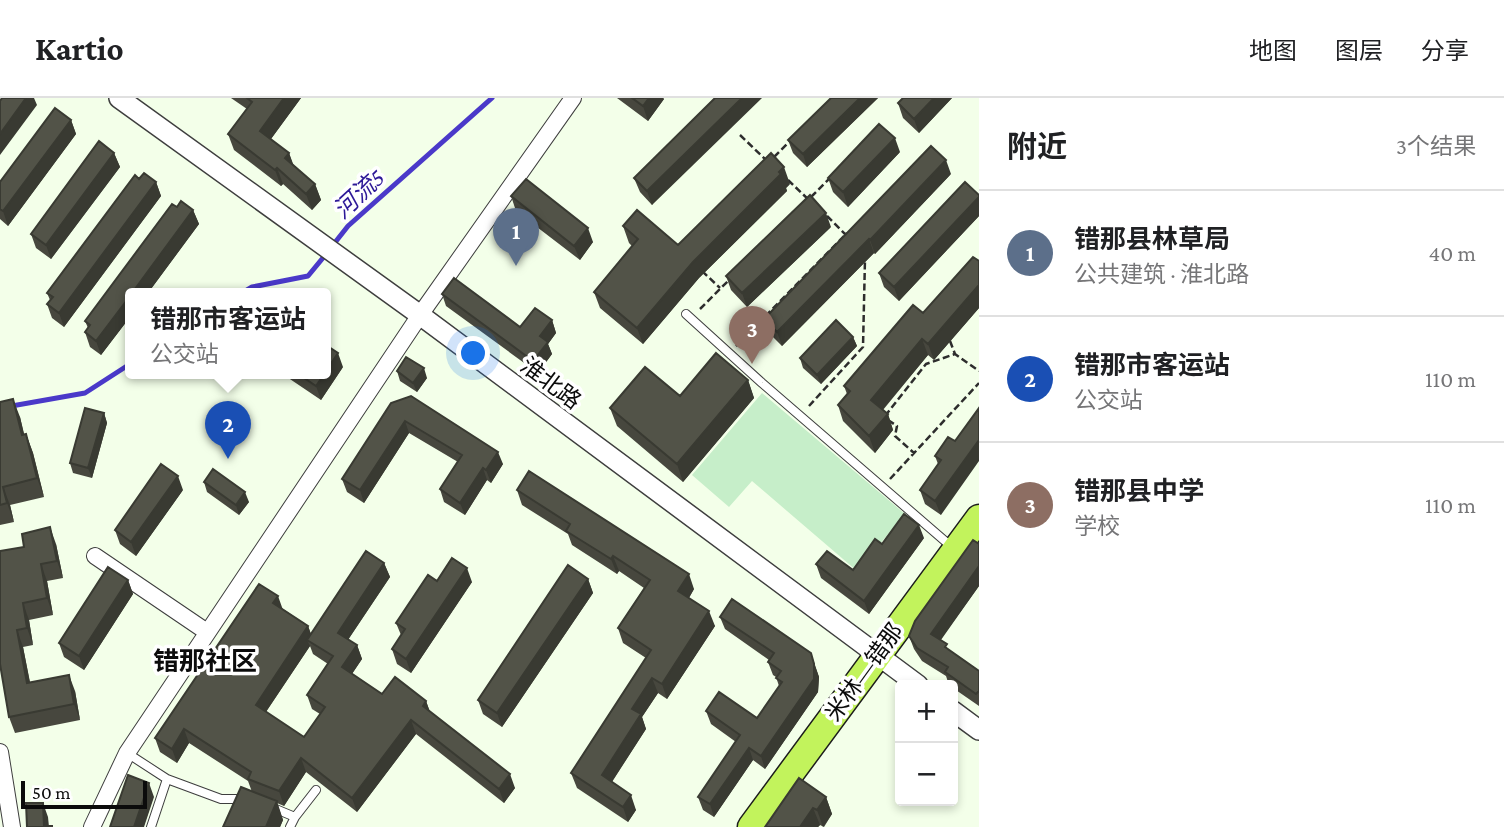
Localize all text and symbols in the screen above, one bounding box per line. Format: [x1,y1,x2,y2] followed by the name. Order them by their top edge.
[35,30,124,67] text: Kartio
[1249,37,1297,64] text: 地图
[1335,37,1383,64] text: 图层
[1421,37,1469,64] text: 分享
[1007,130,1067,163] text: 附近
[1396,133,1476,159] text: 3个结果
[328,163,390,224] water label: 河流5
[493,208,539,266] pin: 1
[1074,225,1230,254] text: 错那县林草局
[1026,240,1034,266] text: 1
[1428,240,1476,266] text: 40 m
[1074,261,1249,287] text: 公共建筑 · 淮北路
[125,288,331,379] popup
[150,305,306,334] text: 错那市客运站
[729,306,775,364] pin: 3
[456,336,490,370] your location
[150,341,219,367] text: 公交站
[1074,351,1230,380] text: 错那市客运站
[516,352,586,414] street label: 淮北路
[1024,366,1036,392] text: 2
[1425,366,1476,392] text: 110 m
[1074,387,1143,413] text: 公交站
[205,401,251,459] pin: 2
[1074,477,1204,506] text: 错那县中学
[1024,492,1036,518] text: 3
[1425,492,1476,518] text: 110 m
[1074,513,1120,539] text: 学校
[820,618,908,726] street label: 米林—错那
[153,647,257,676] district label: 错那社区
[895,680,958,806] map controls
[895,680,958,743] button: +
[895,743,958,806] button: −
[21,778,147,810] scale bar
[32,782,71,803] text: 50 m

